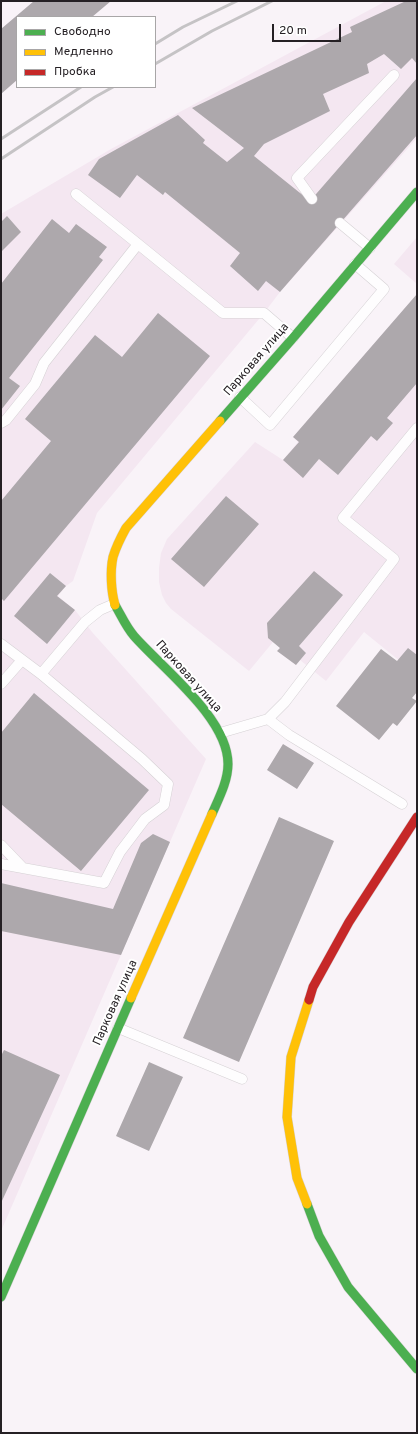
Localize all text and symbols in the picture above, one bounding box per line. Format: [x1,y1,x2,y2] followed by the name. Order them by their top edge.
[16,16,156,88] legend
[274,16,343,42] scale bar
[279,23,307,39] text: 20 m
[54,24,111,40] text: Свободно
[54,44,113,60] text: Медленно
[54,64,96,80] text: Пробка
[221,321,293,399] street label: Парковая улица
[152,638,224,716] street label: Парковая улица
[91,958,141,1048] street label: Парковая улица

